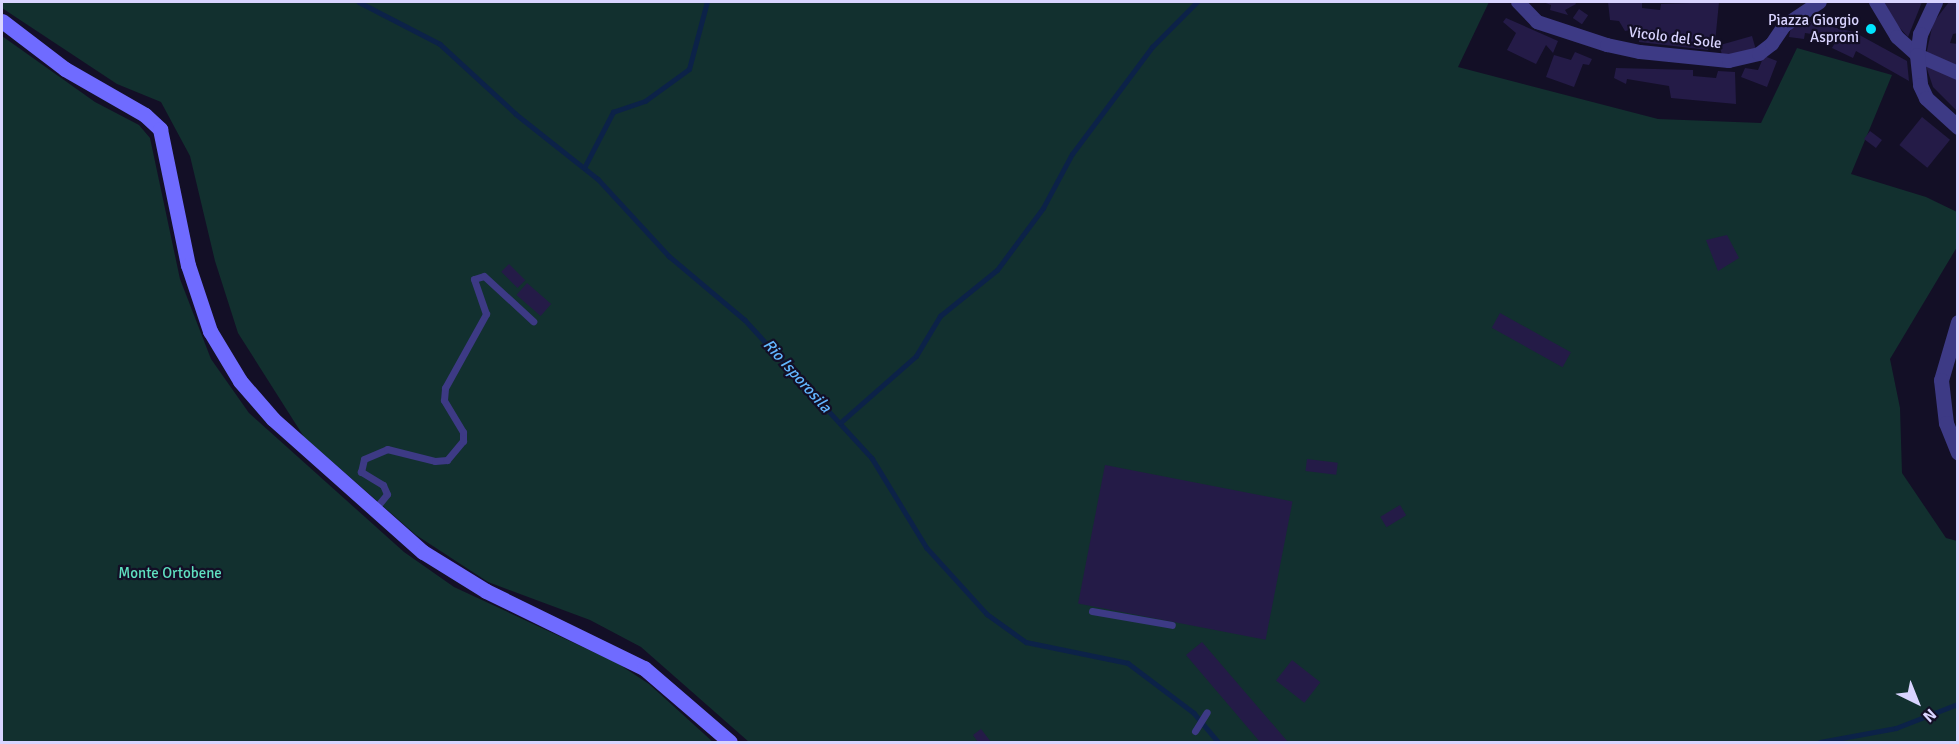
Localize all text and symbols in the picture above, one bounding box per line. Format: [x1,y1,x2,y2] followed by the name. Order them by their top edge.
[1768,11,1859,46] place label: Piazza Giorgio Asproni
[1864,22,1878,36] marker: Piazza Giorgio Asproni
[1627,23,1723,53] street label: Vicolo del Sole
[759,335,835,417] water label: Rio Isporosila
[118,565,222,583] park label: Monte Ortobene
[1887,672,1947,732] north arrow
[1918,704,1940,726] text: N

